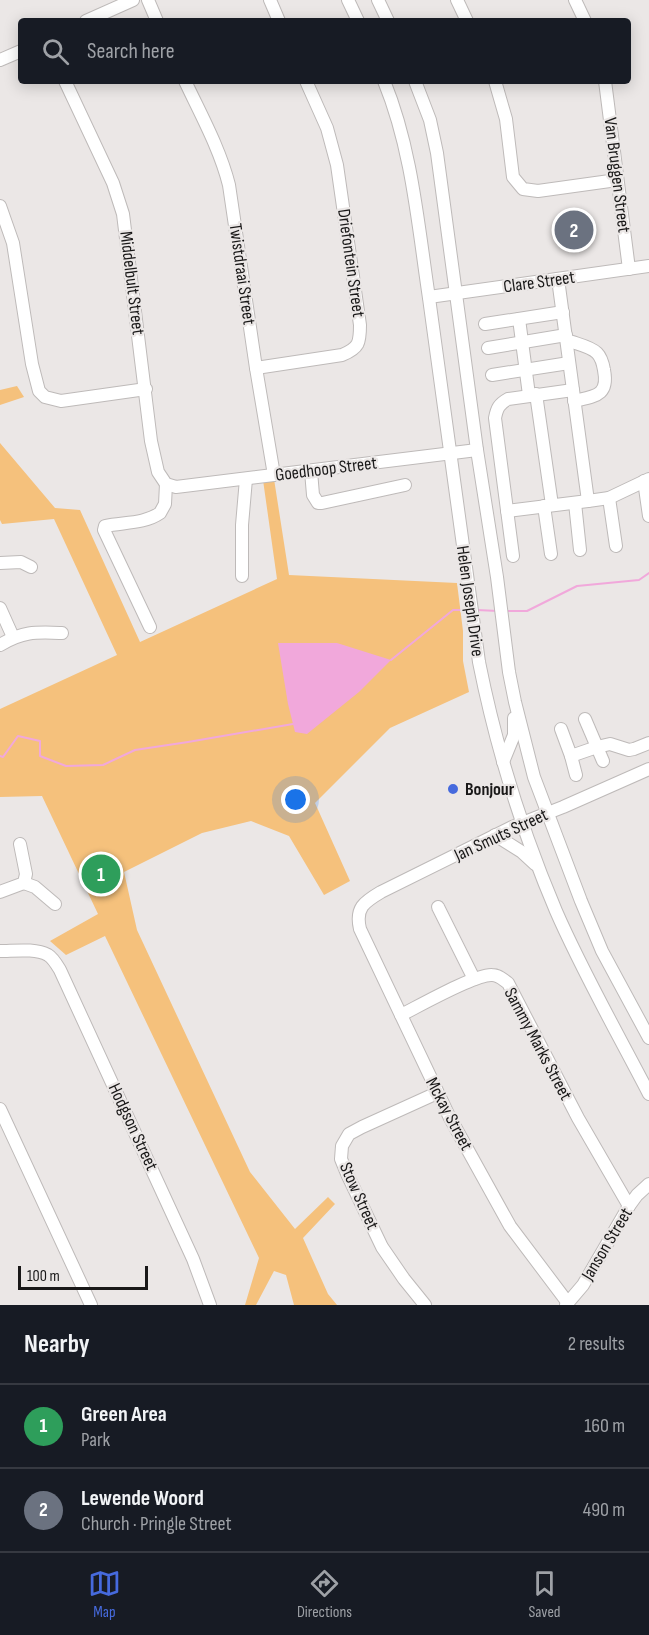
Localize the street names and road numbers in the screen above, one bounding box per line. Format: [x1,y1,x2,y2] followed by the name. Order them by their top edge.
[600,116,635,234] street label: Van Bruggen Street
[333,207,369,319] street label: Driefontein Street
[224,222,260,327] street label: Twistdraai Street
[115,230,149,337] street label: Middelbult Street
[502,267,577,297] street label: Clare Street
[274,452,378,486] street label: Goedhoop Street
[452,544,488,658] street label: Helen Joseph Drive
[450,804,552,866] street label: Jan Smuts Street
[500,984,577,1104] street label: Sammy Marks Street
[421,1074,477,1154] street label: Mckay Street
[104,1080,163,1174] street label: Hodgson Street
[335,1159,383,1233] street label: Stow Street
[577,1204,637,1285] street label: Janson Street

